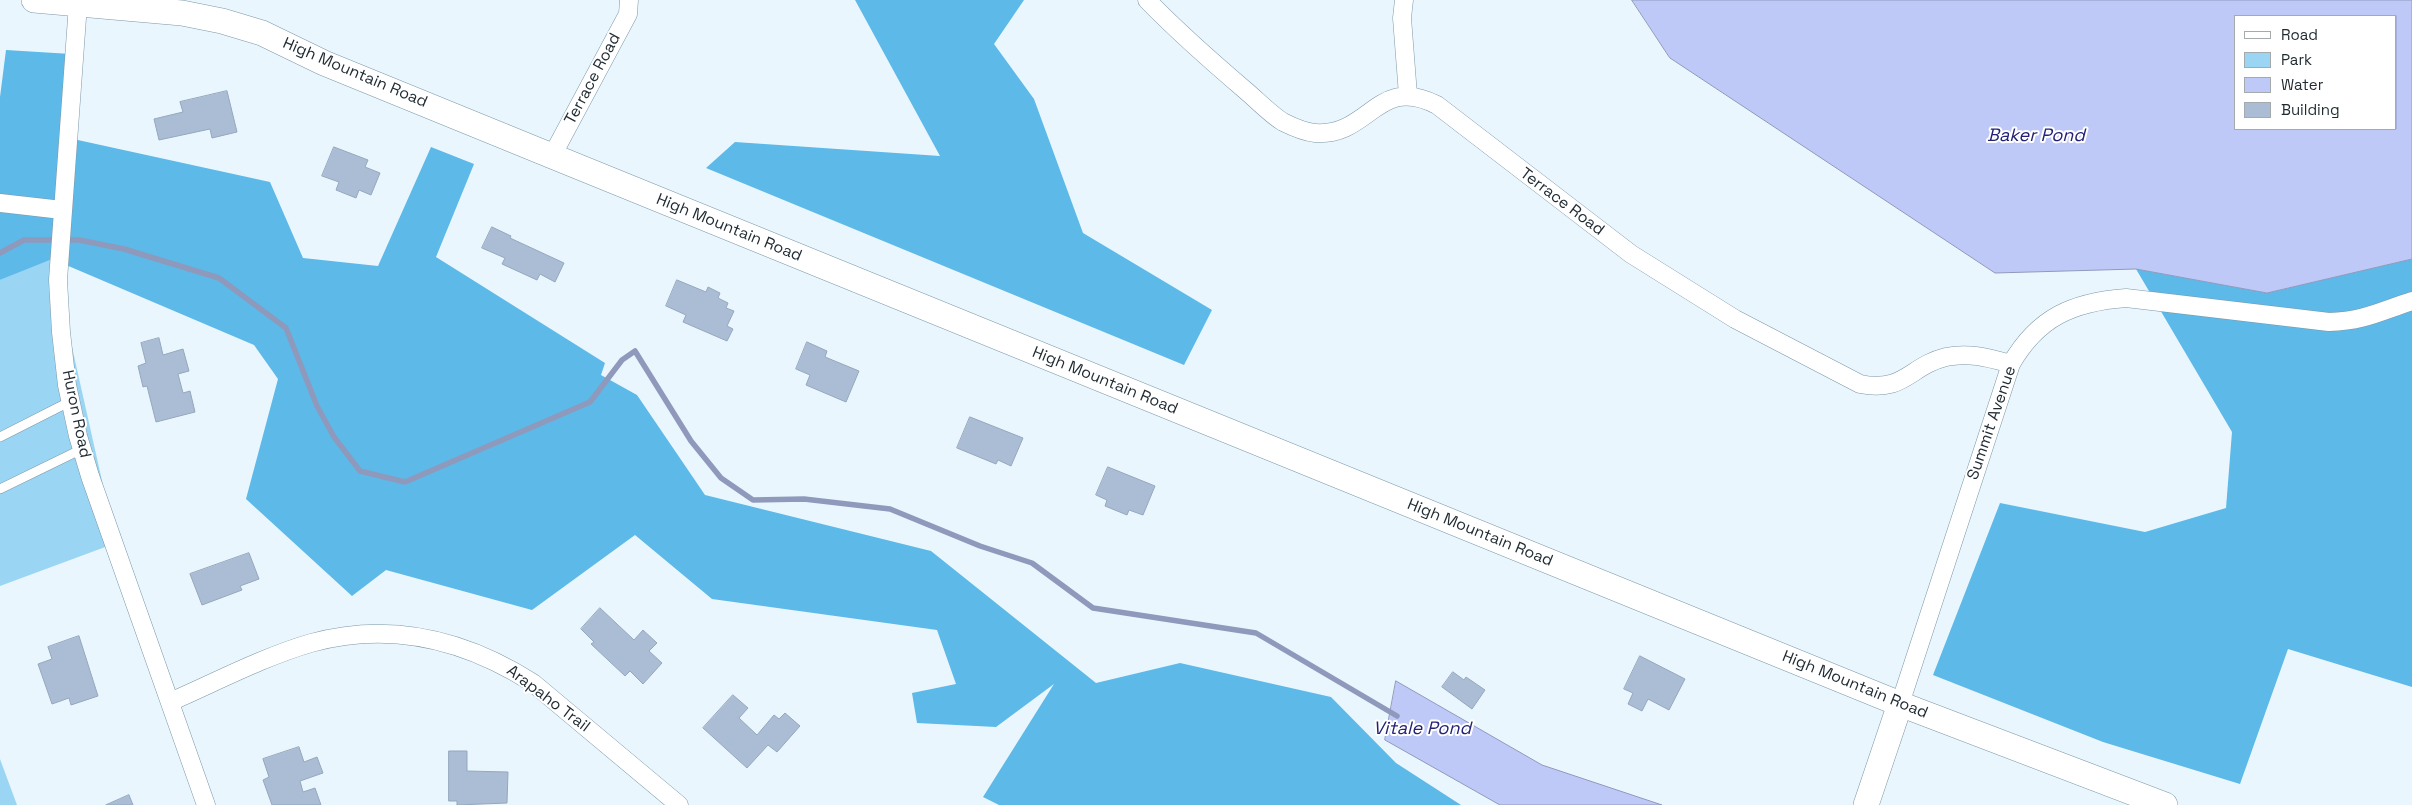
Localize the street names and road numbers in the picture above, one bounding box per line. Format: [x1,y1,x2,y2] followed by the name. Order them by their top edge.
[561,30,625,128] street label: Terrace Road
[280,34,430,112] street label: High Mountain Road
[1516,164,1608,240] street label: Terrace Road
[653,190,805,266] street label: High Mountain Road
[1029,343,1181,419] street label: High Mountain Road
[1964,364,2020,482] street label: Summit Avenue
[57,368,95,460] street label: Huron Road
[1404,495,1556,571] street label: High Mountain Road
[1779,647,1931,723] street label: High Mountain Road
[503,661,593,737] street label: Arapaho Trail

